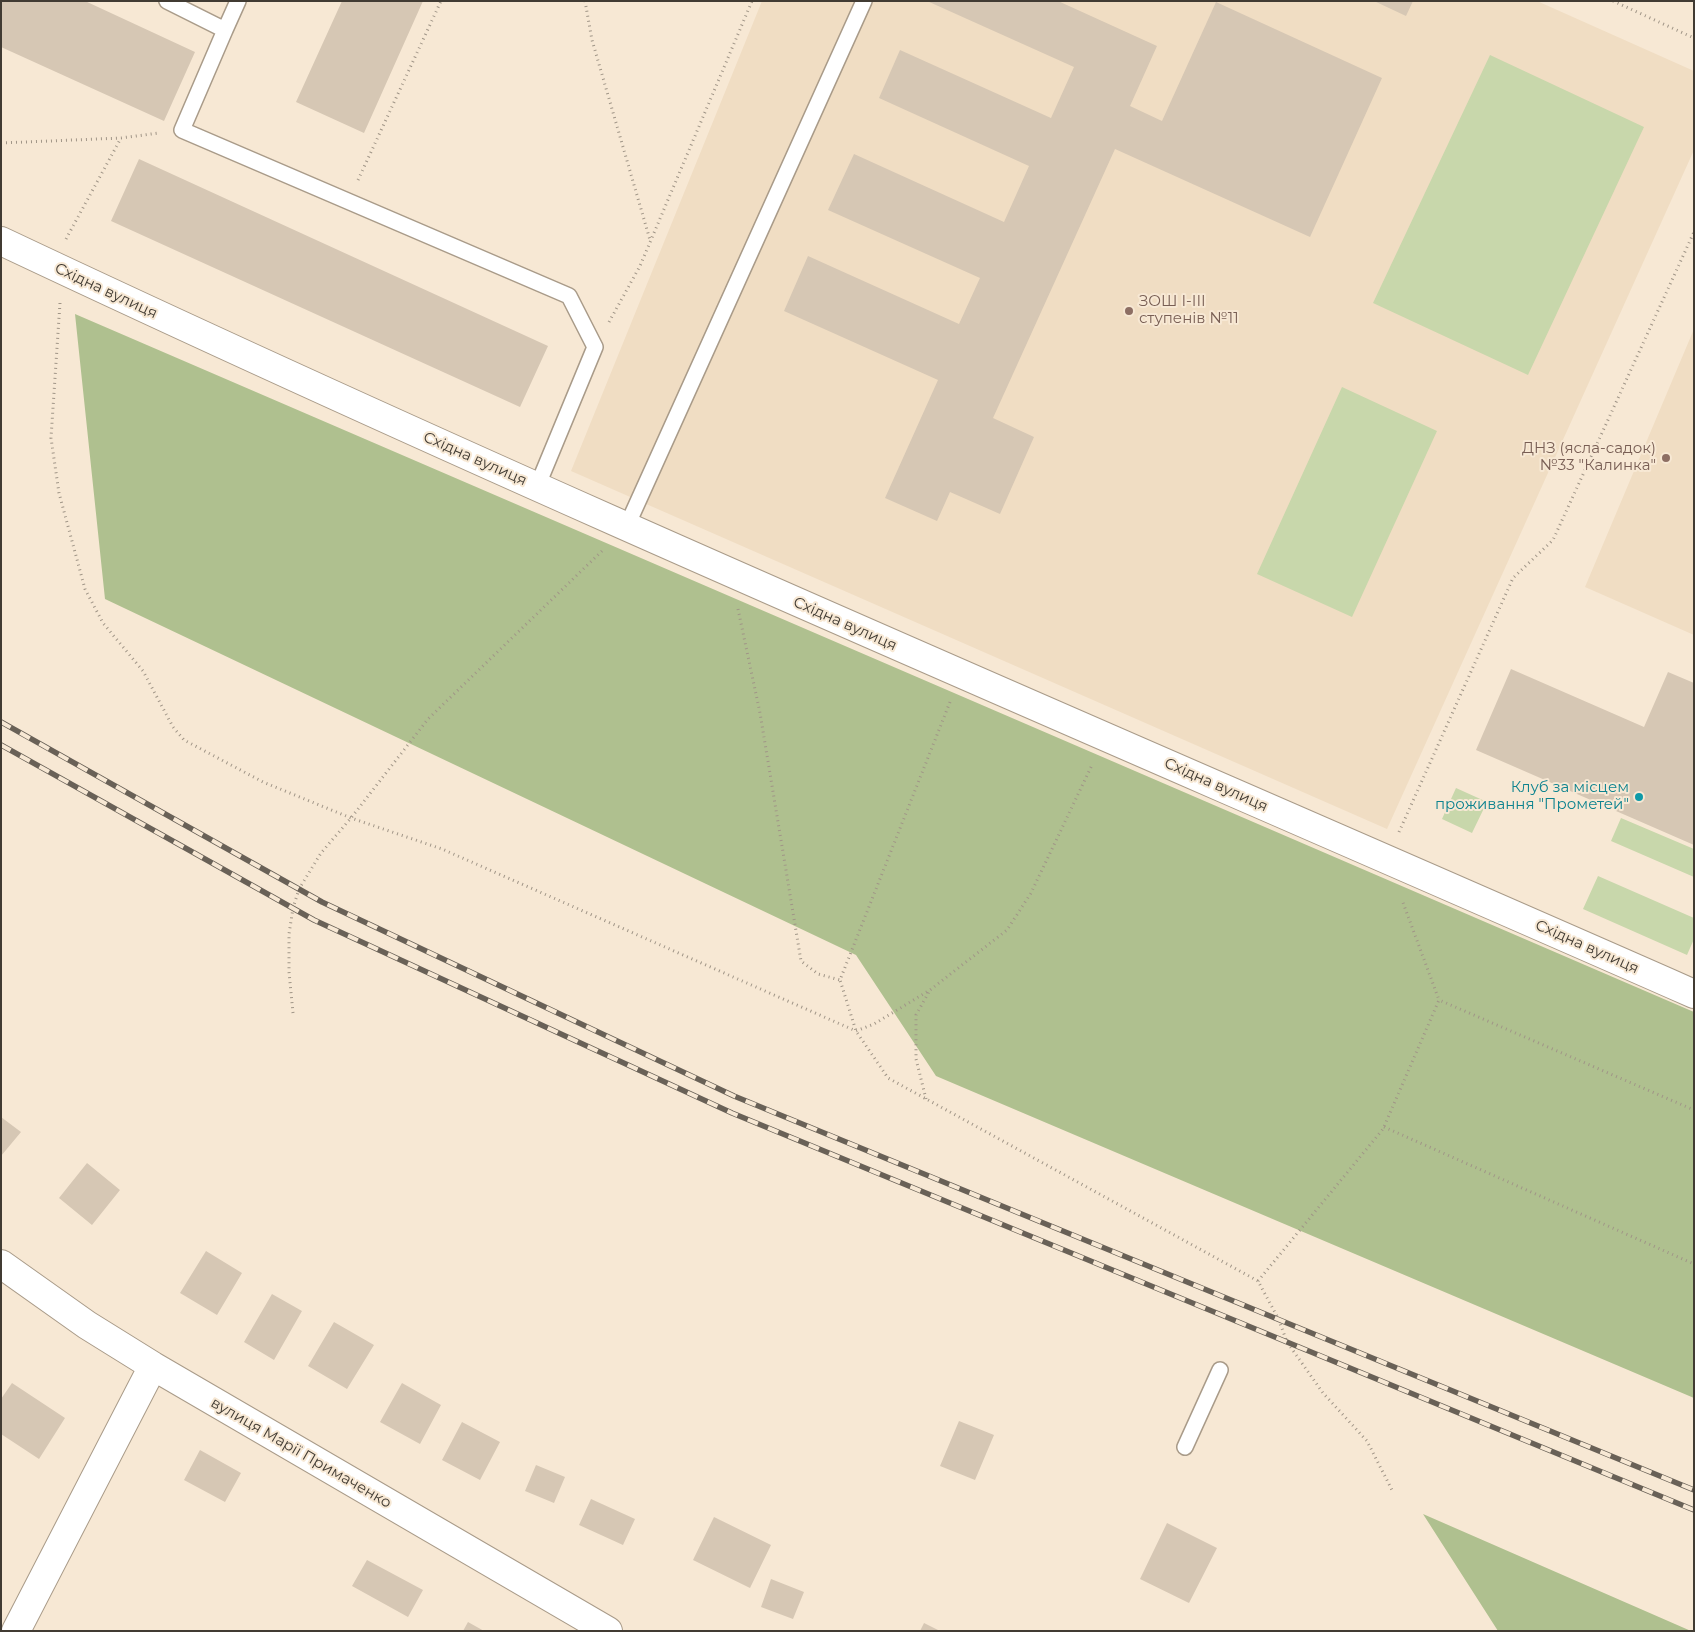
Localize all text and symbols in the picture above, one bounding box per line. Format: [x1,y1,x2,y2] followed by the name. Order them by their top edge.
[52,259,160,323] street label: Східна вулиця
[1139,293,1239,328] place label: ЗОШ І-ІІІ ступенів №11
[1123,305,1135,317] marker: ЗОШ І-ІІІ ступенів №11
[420,428,530,490] street label: Східна вулиця
[1522,440,1656,475] place label: ДНЗ (ясла-садок) №33 "Калинка"
[1660,452,1672,464] marker: ДНЗ (ясла-садок) №33 "Калинка"
[790,593,900,655] street label: Східна вулиця
[1161,754,1271,816] street label: Східна вулиця
[1435,779,1629,814] place label: Клуб за місцем проживання "Прометей"
[1633,791,1645,803] marker: Клуб за місцем проживання "Прометей"
[1532,916,1642,978] street label: Східна вулиця
[207,1394,395,1512] street label: вулиця Марії Примаченко

